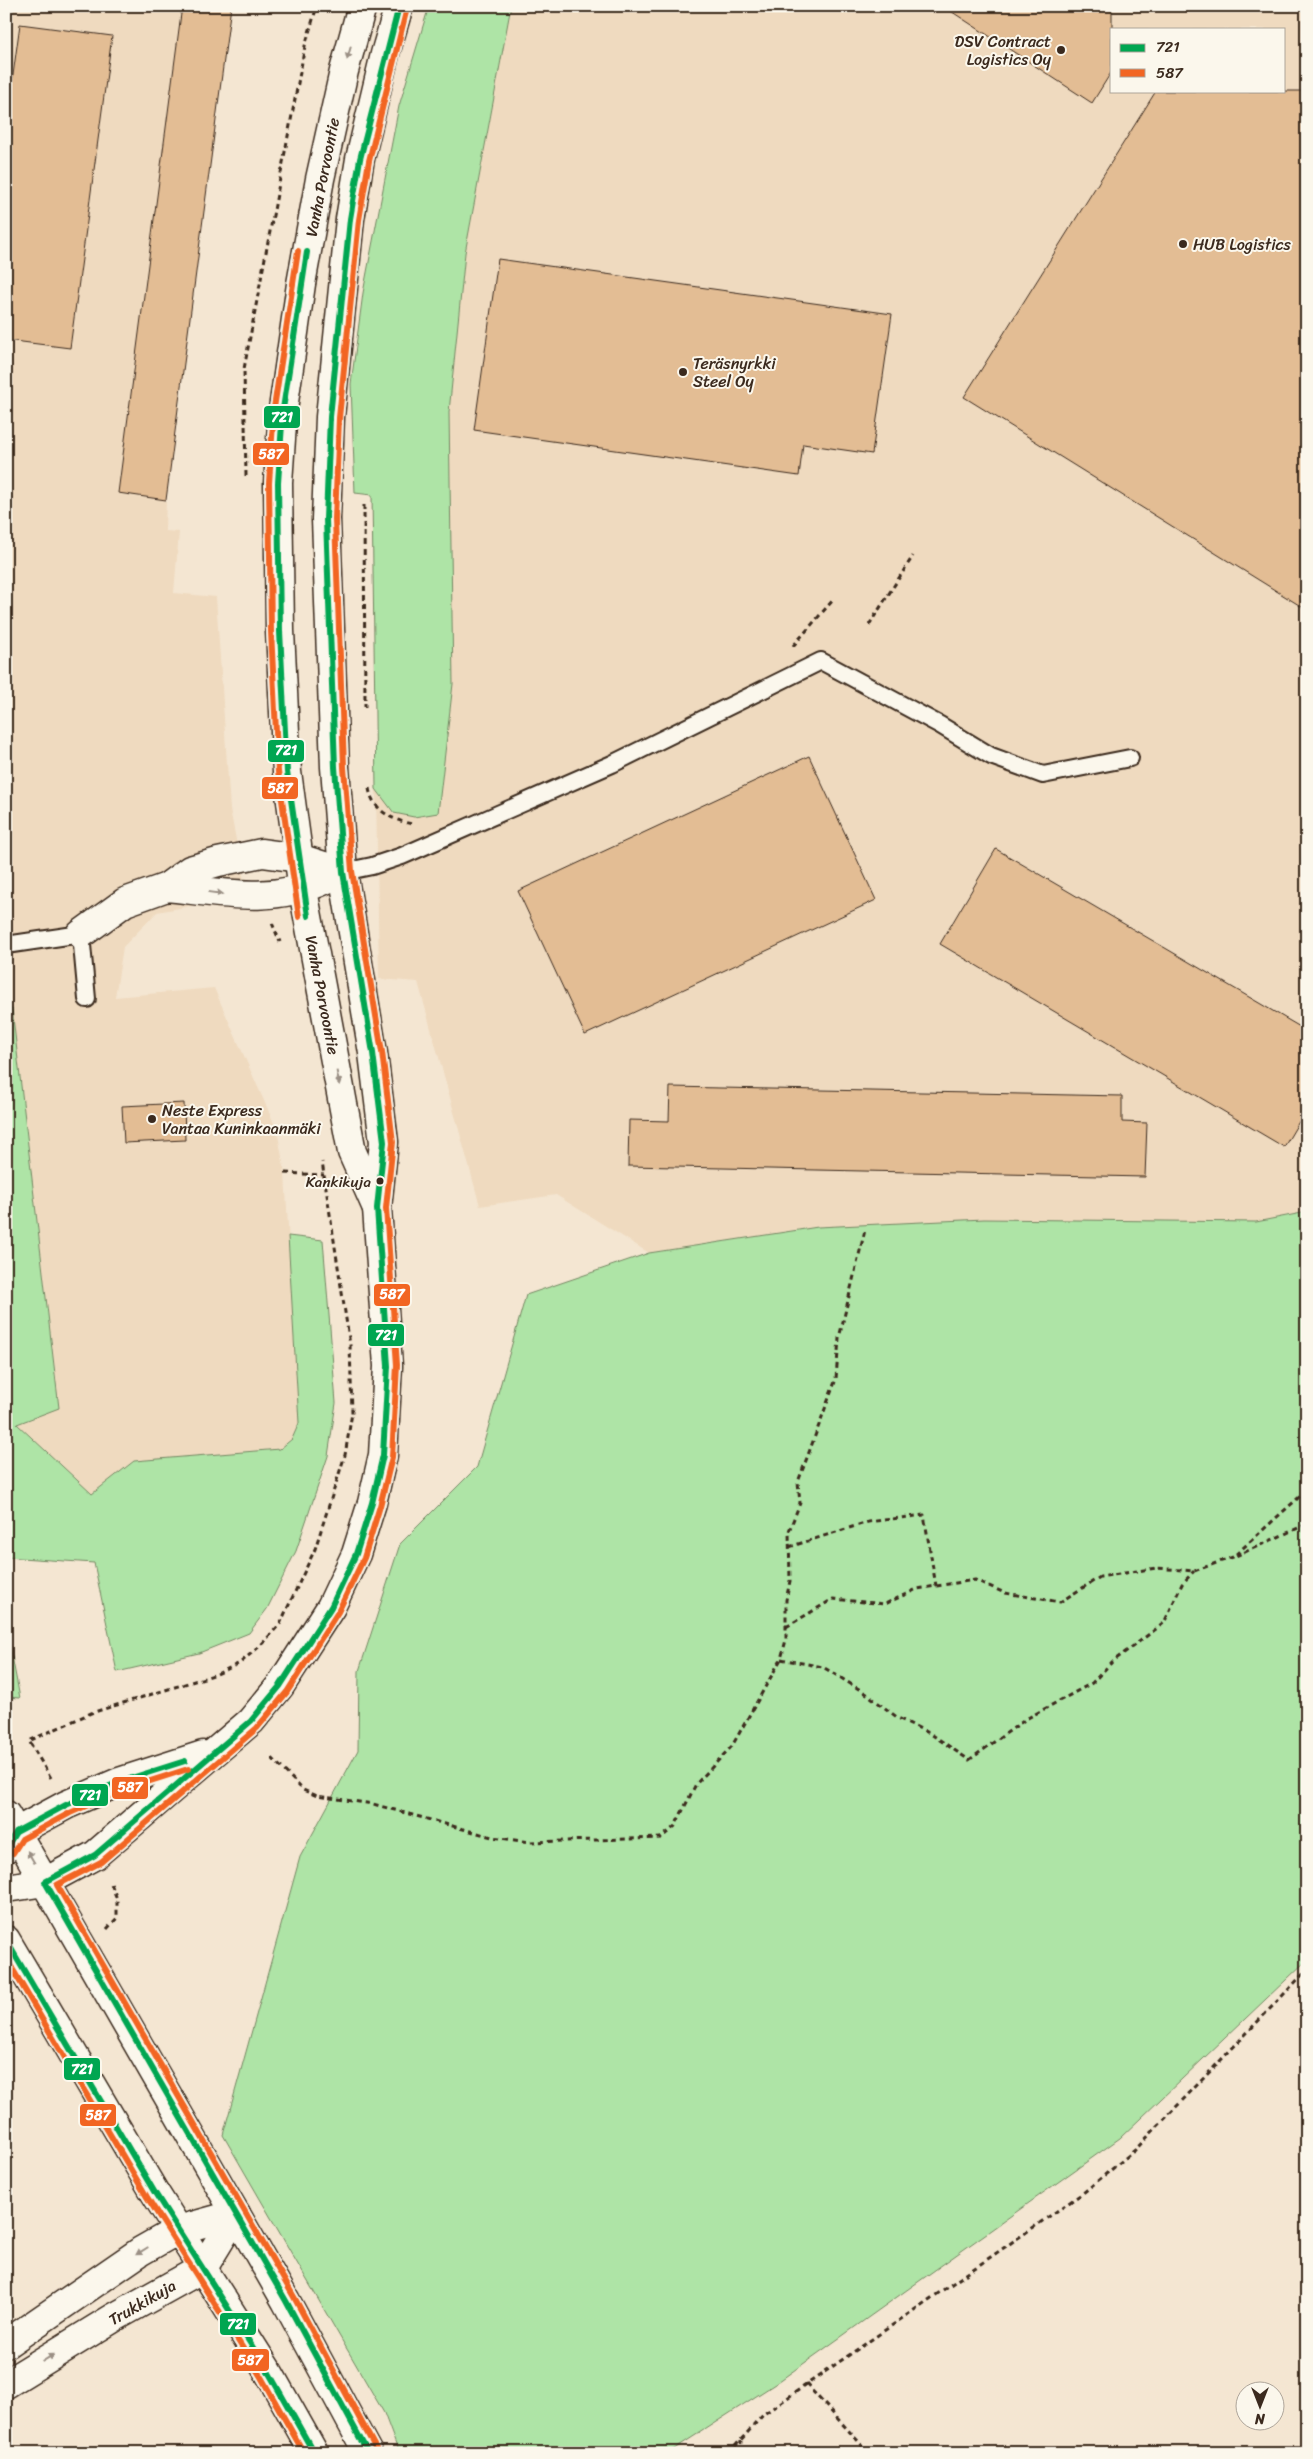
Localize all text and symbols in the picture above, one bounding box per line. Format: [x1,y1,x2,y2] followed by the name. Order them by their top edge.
[954,27,1052,74] place label: DSV Contract Logistics Oy
[1110,28,1286,92] legend
[1156,34,1180,60] text: 721
[1055,44,1067,56] marker: DSV Contract Logistics Oy
[345,46,353,61] one-way arrow
[1156,60,1184,86] text: 587
[297,115,348,239] street label: Vanha Porvoontie
[1193,230,1292,259] place label: HUB Logistics
[1177,238,1189,250] marker: HUB Logistics
[693,349,776,396] place label: Teräsnyrkki Steel Oy
[677,366,689,378] marker: Teräsnyrkki Steel Oy
[263,405,301,429] line badge: 721
[271,405,293,430] text: 721
[252,442,290,466] line badge: 587
[259,442,284,467] text: 587
[275,738,297,763] text: 721
[267,739,305,763] line badge: 721
[261,776,299,800] line badge: 587
[268,776,293,801] text: 587
[208,889,224,897] one-way arrow
[297,933,348,1057] street label: Vanha Porvoontie
[335,1070,343,1086] one-way arrow
[162,1096,321,1143] place label: Neste Express Vantaa Kuninkaanmäki
[146,1113,158,1125] marker: Neste Express Vantaa Kuninkaanmäki
[306,1169,371,1195] place label: Kankikuja
[375,1176,385,1186] marker: Kankikuja
[380,1282,405,1307] text: 587
[373,1283,411,1307] line badge: 587
[367,1323,405,1347] line badge: 721
[375,1323,397,1348] text: 721
[118,1775,143,1800] text: 587
[111,1776,149,1800] line badge: 587
[71,1783,109,1807] line badge: 721
[79,1783,101,1808] text: 721
[27,1849,35,1864] one-way arrow
[63,2057,101,2081] line badge: 721
[71,2057,93,2082] text: 721
[79,2103,117,2127] line badge: 587
[86,2103,111,2128] text: 587
[136,2246,149,2255] one-way arrow
[103,2271,182,2334] street label: Trukkikuja
[219,2312,257,2336] line badge: 721
[227,2312,249,2337] text: 721
[231,2348,270,2372] line badge: 587
[238,2348,263,2373] text: 587
[41,2354,54,2363] one-way arrow
[1236,2382,1286,2432] north arrow
[1255,2406,1266,2431] text: N

